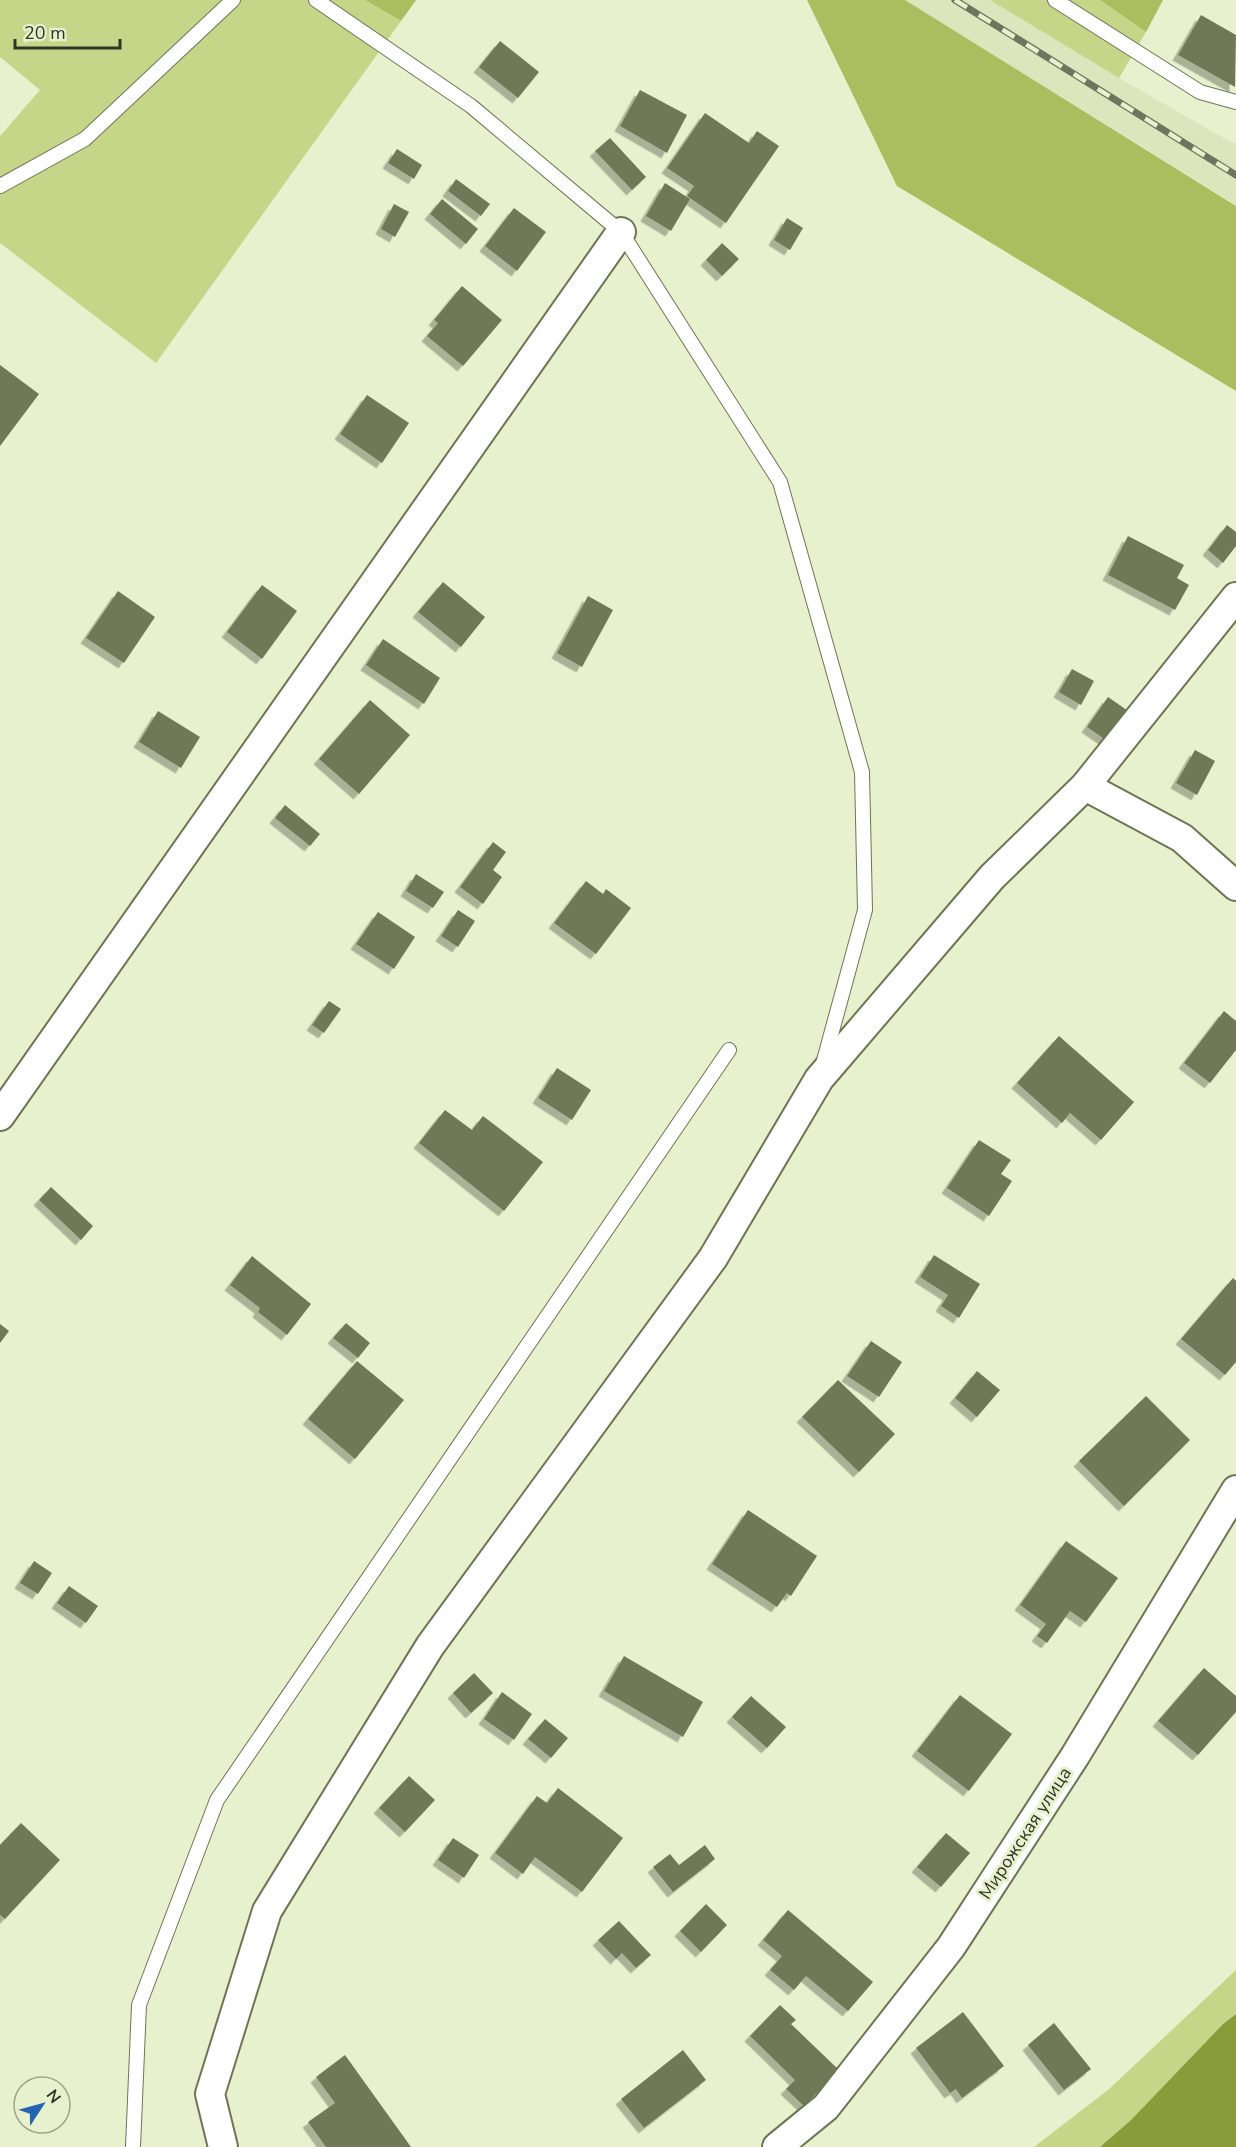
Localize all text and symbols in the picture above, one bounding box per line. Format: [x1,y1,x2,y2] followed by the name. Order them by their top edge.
[15,12,120,50] scale bar
[24,21,66,45] text: 20 m
[973,1762,1077,1904] street label: Мирожская улица
[12,2075,72,2135] north arrow
[41,2085,66,2108] text: N

